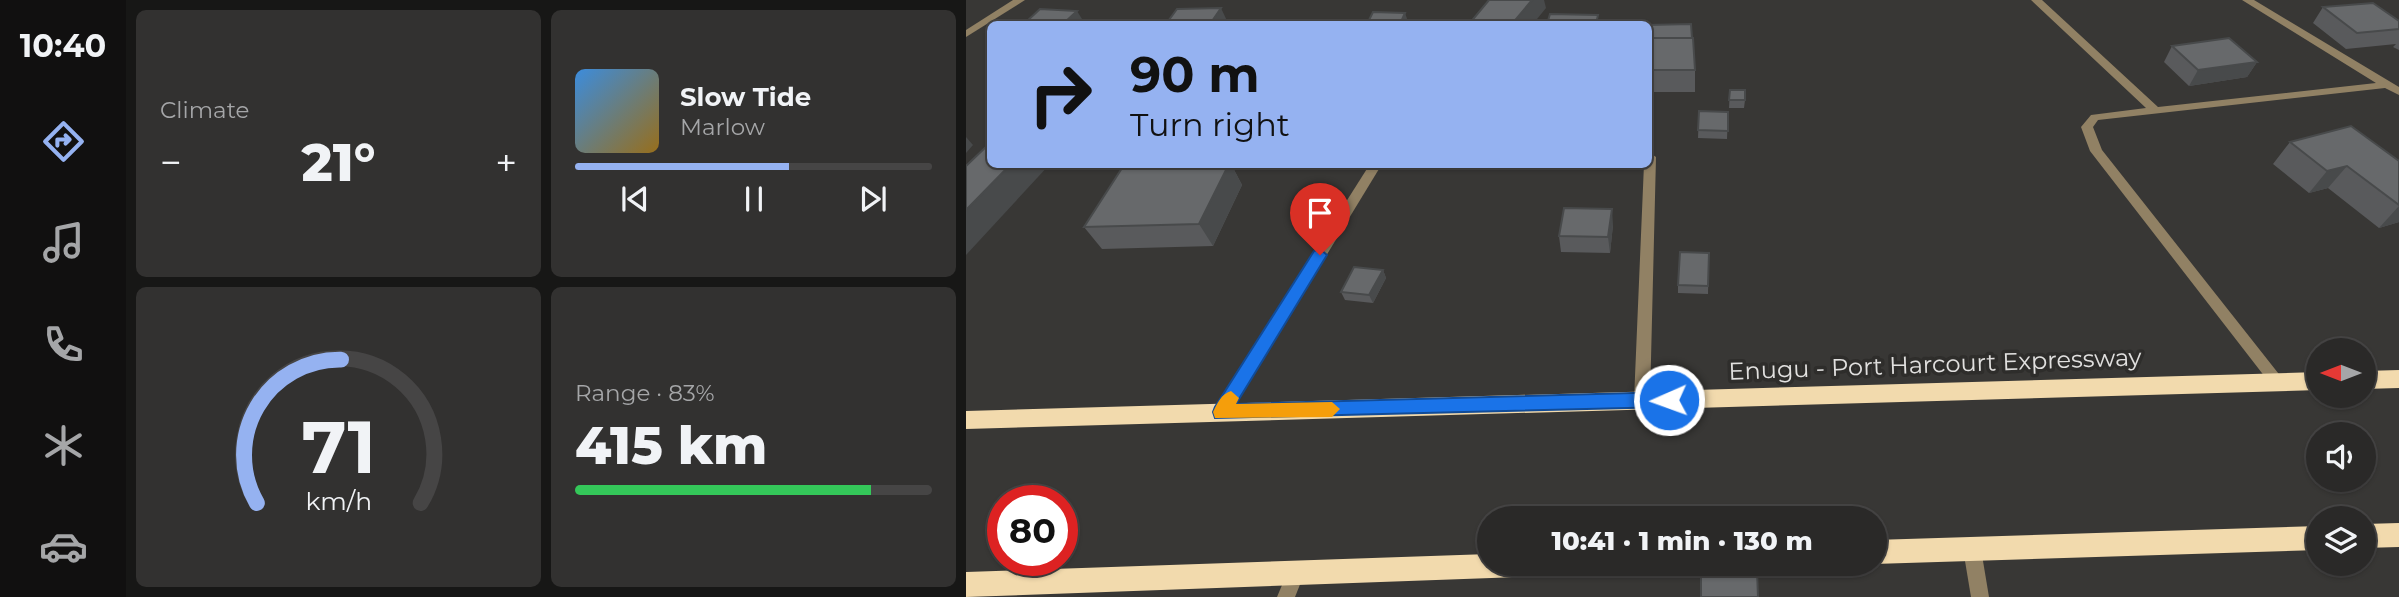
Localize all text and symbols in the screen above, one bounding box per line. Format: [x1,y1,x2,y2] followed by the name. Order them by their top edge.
[20,26,106,65] text: 10:40
[1130,45,1260,104] text: 90 m
[1015,49,1106,140] icon: right
[680,81,811,113] text: Slow Tide
[160,96,249,124] text: Climate
[1130,105,1290,144] text: Turn right
[680,113,765,141] text: Marlow
[39,117,88,166] icon: directions
[302,131,375,194] text: 21°
[160,139,182,186] text: −
[495,139,517,186] text: +
[616,180,654,218] icon: previous
[735,180,773,218] icon: pause
[854,180,892,218] icon: next
[1290,183,1350,255] pin
[1301,194,1339,232] icon: arrive
[39,218,88,267] icon: music
[39,320,88,369] icon: phone
[2306,338,2376,408] north arrow
[2306,338,2376,576] map controls
[1728,342,2142,386] street label: Enugu - Port Harcourt Expressway
[1632,363,1706,437] position arrow
[575,379,715,407] text: Range · 83%
[301,403,376,491] text: 71
[575,414,767,477] text: 415 km
[39,421,88,470] icon: climate
[2306,422,2376,492] button: sound
[987,485,1078,576] speed limit sign: 80
[305,486,372,516] text: km/h
[2306,506,2376,576] button: layers
[39,522,88,571] icon: car
[1551,525,1813,557] text: 10:41 · 1 min · 130 m

